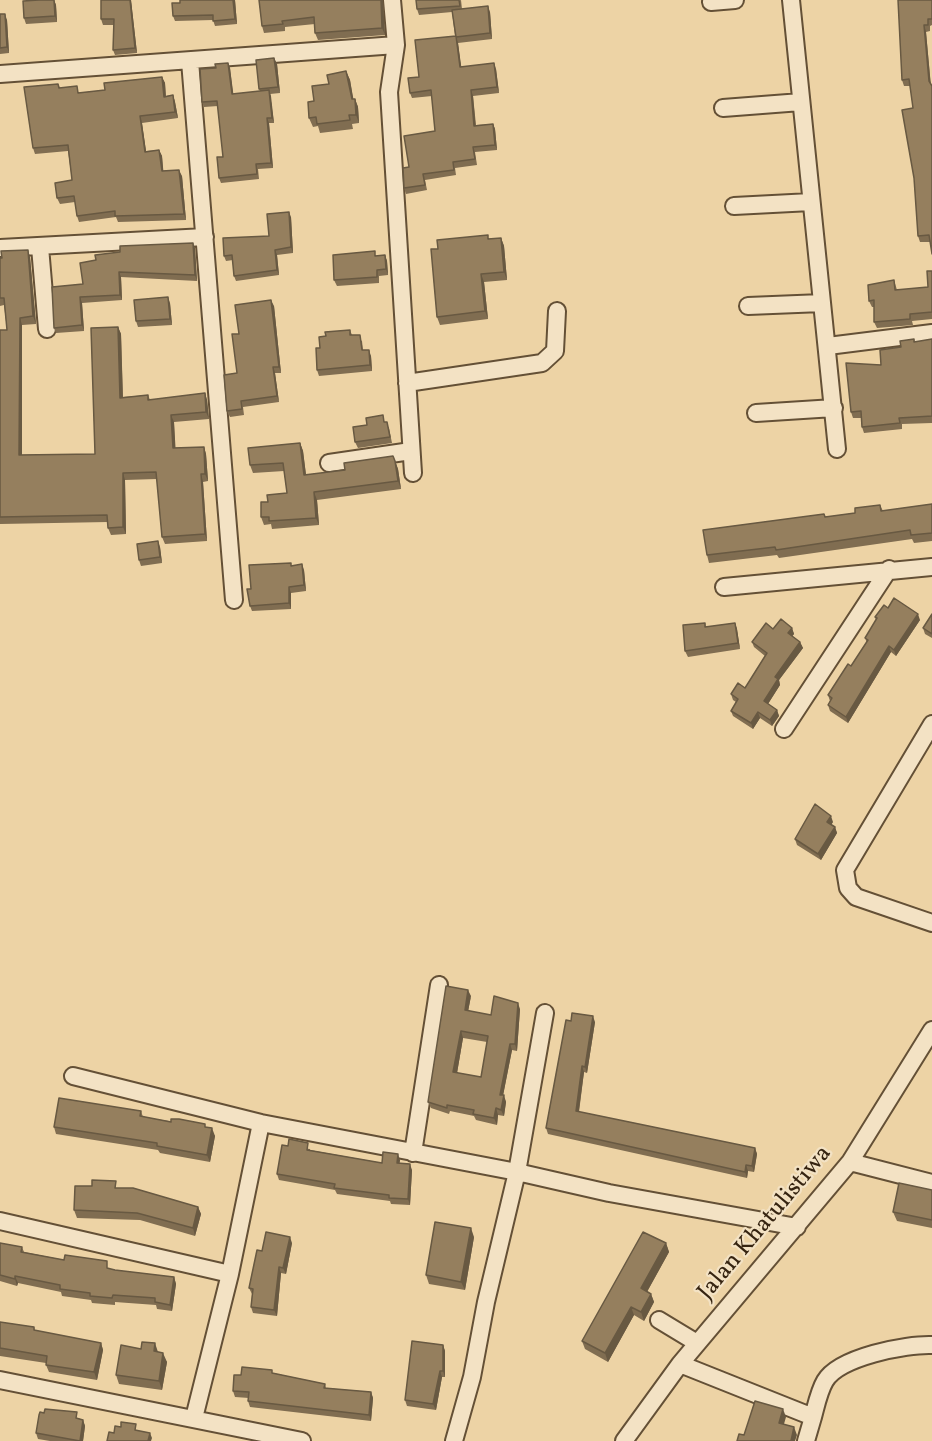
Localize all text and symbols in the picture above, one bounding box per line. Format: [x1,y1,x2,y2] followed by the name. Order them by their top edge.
[693,1141,839,1307] street label: Jalan Khatulistiwa

